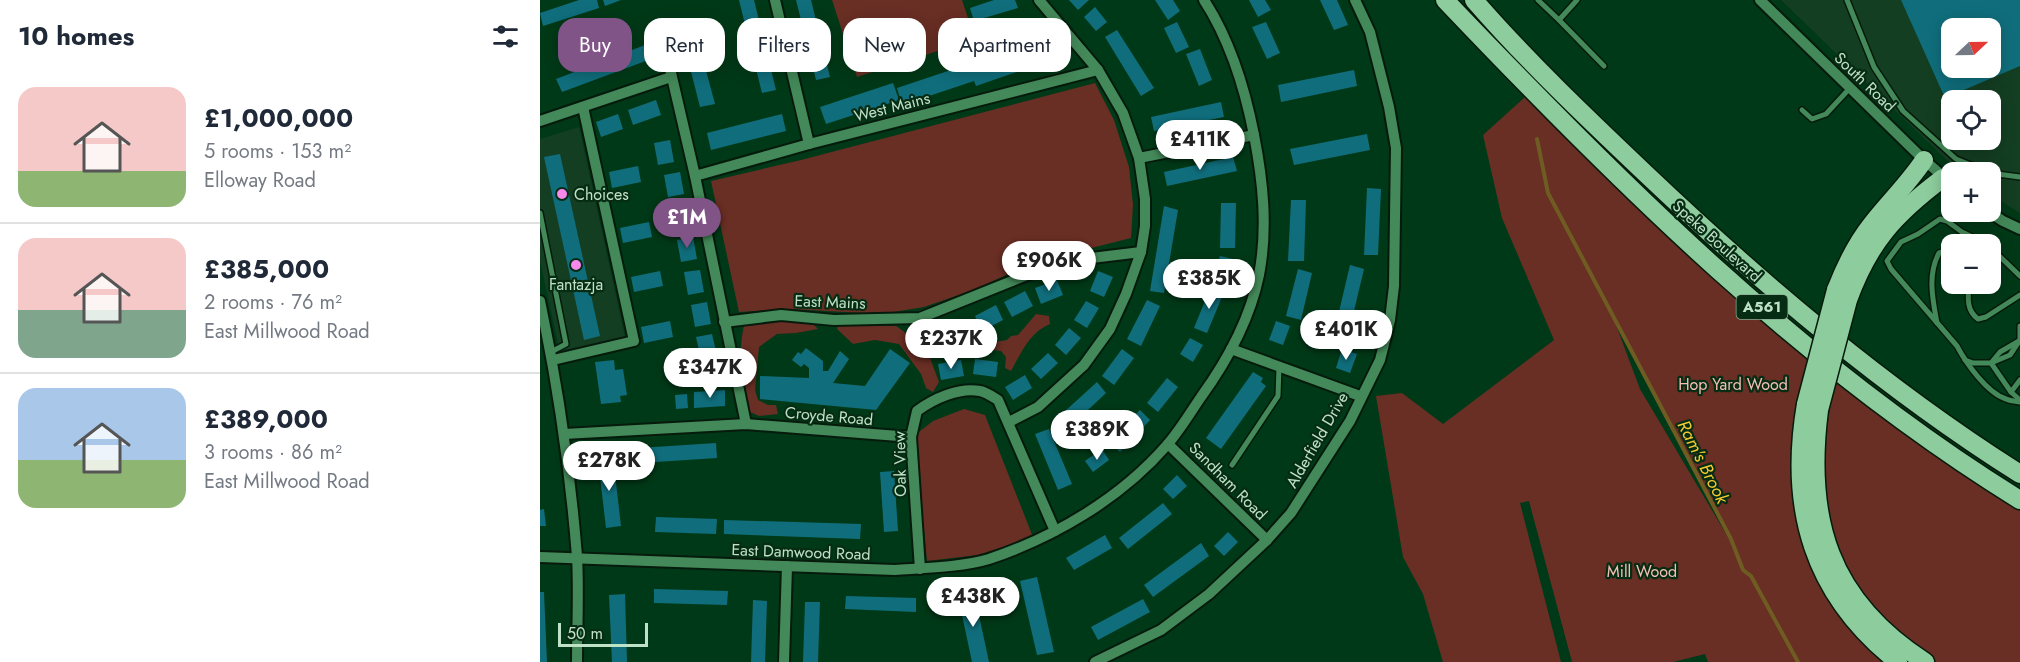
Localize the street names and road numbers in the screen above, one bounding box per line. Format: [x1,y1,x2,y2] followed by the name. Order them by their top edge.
[1829,47,1901,117] street label: South Road
[852,86,932,128] street label: West Mains
[1667,195,1767,287] street label: Speke Boulevard
[794,289,866,315] street label: East Mains
[1736,295,1788,319] road number: A561
[1280,388,1354,492] street label: Alderfield Drive
[784,401,874,431] street label: Croyde Road
[888,431,912,497] street label: Oak View
[1184,437,1272,525] street label: Sandham Road
[731,538,871,566] street label: East Damwood Road

